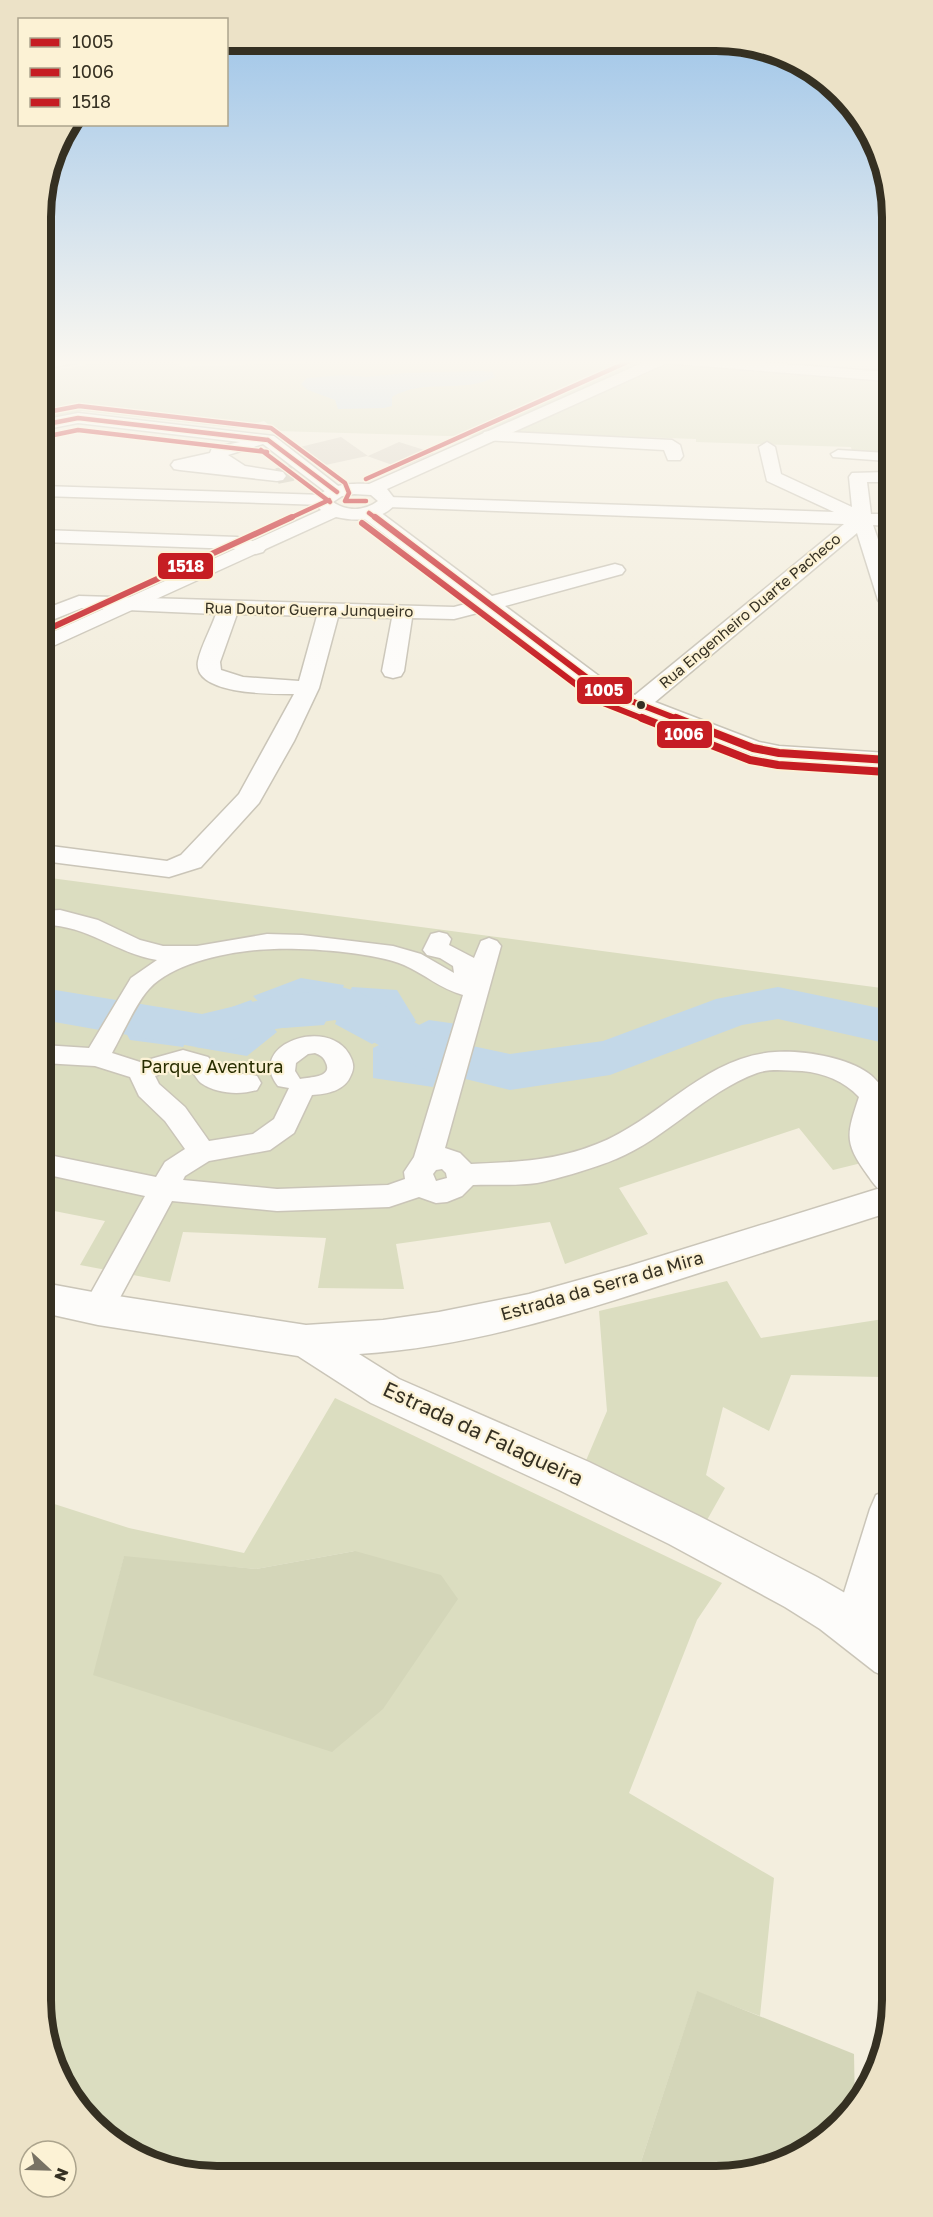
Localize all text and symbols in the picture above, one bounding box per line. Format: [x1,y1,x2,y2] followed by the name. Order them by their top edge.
[18,18,228,126] legend
[72,30,114,52] text: 1005
[72,60,114,82] text: 1006
[72,90,111,112] text: 1518
[655,529,844,691] street label: Rua Engenheiro Duarte Pacheco
[157,552,214,580] line badge: 1518
[168,556,204,576] text: 1518
[204,598,414,620] street label: Rua Doutor Guerra Junqueiro
[576,676,633,705] line badge: 1005
[585,680,624,700] text: 1005
[635,699,647,711] unlabelled marker
[656,720,713,749] line badge: 1006
[664,724,704,744] text: 1006
[141,1055,283,1077] park label: Parque Aventura
[498,1246,706,1325] street label: Estrada da Serra da Mira
[379,1375,588,1491] street label: Estrada da Falagueira
[18,2139,78,2199] north arrow
[50,2165,73,2184] text: N

